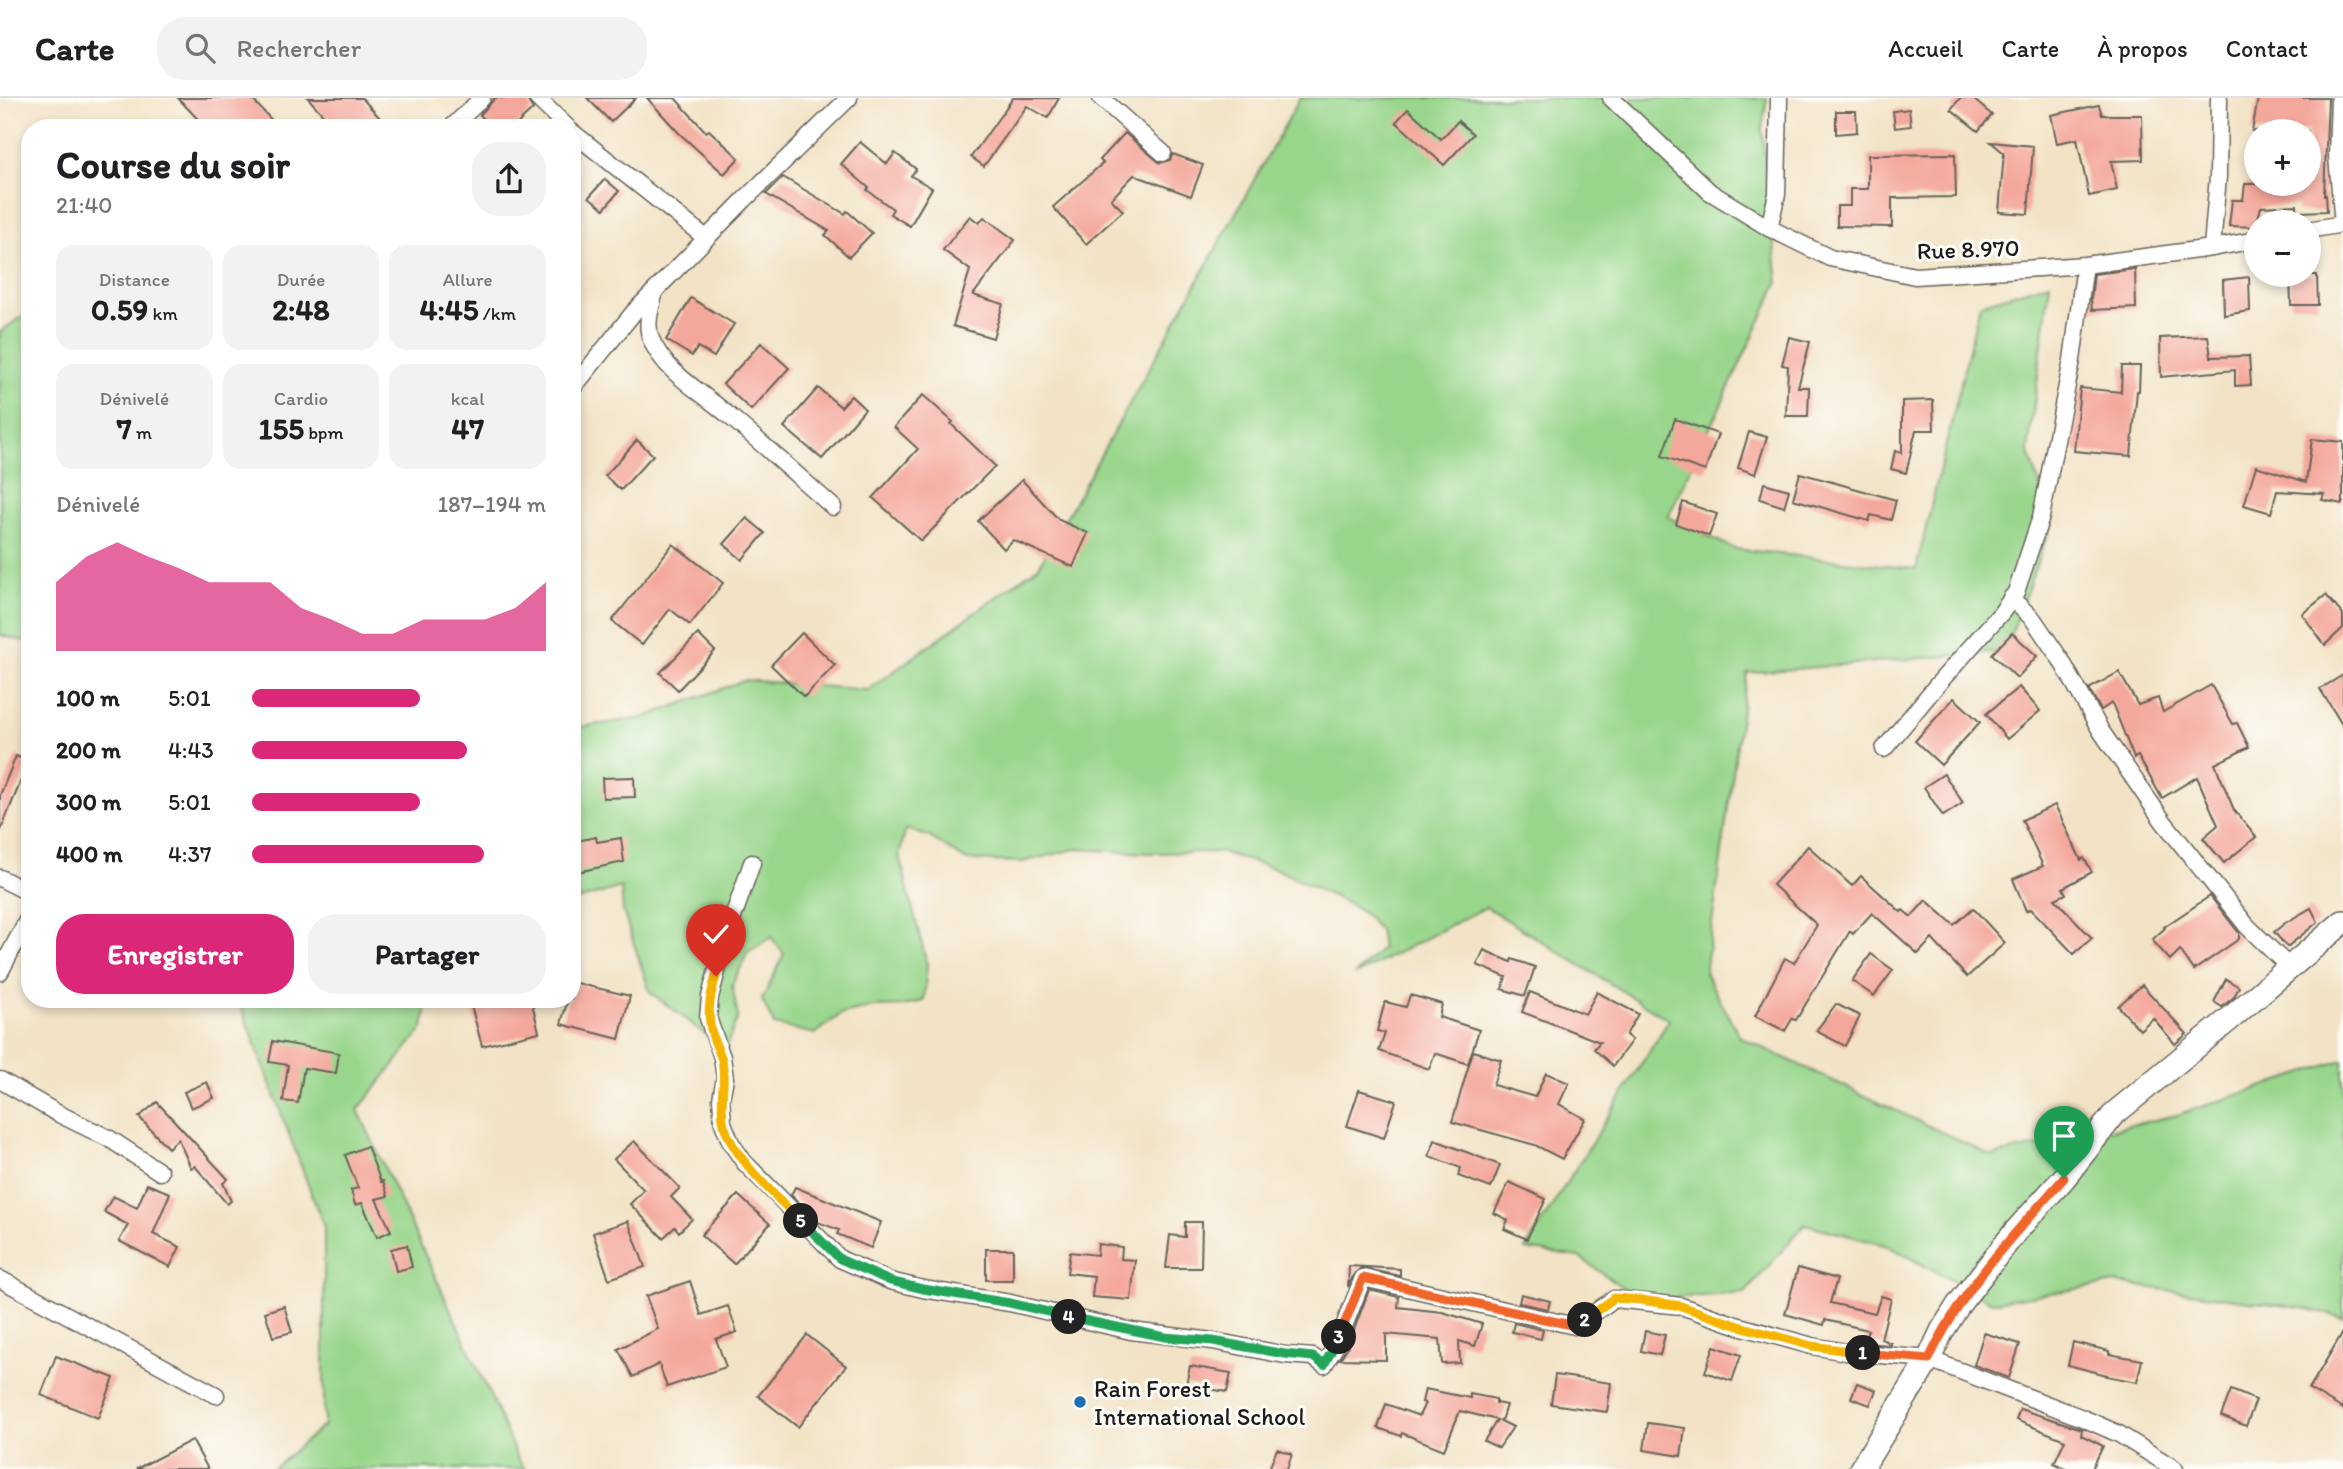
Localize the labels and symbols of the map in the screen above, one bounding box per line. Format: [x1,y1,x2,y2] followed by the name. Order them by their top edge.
[1916,233,2020,265] street label: Rue 8.970
[686,904,746,976] pin
[2034,1106,2094,1178] pin
[784,1204,818,1238] pin: 5
[1052,1300,1086,1334] pin: 4
[1568,1302,1602,1338] pin: 2
[1322,1320,1356,1354] pin: 3
[1846,1336,1881,1370] pin: 1
[1094,1374,1305,1431] place label: Rain Forest International School
[1072,1394,1088,1410] marker: Rain Forest International School

